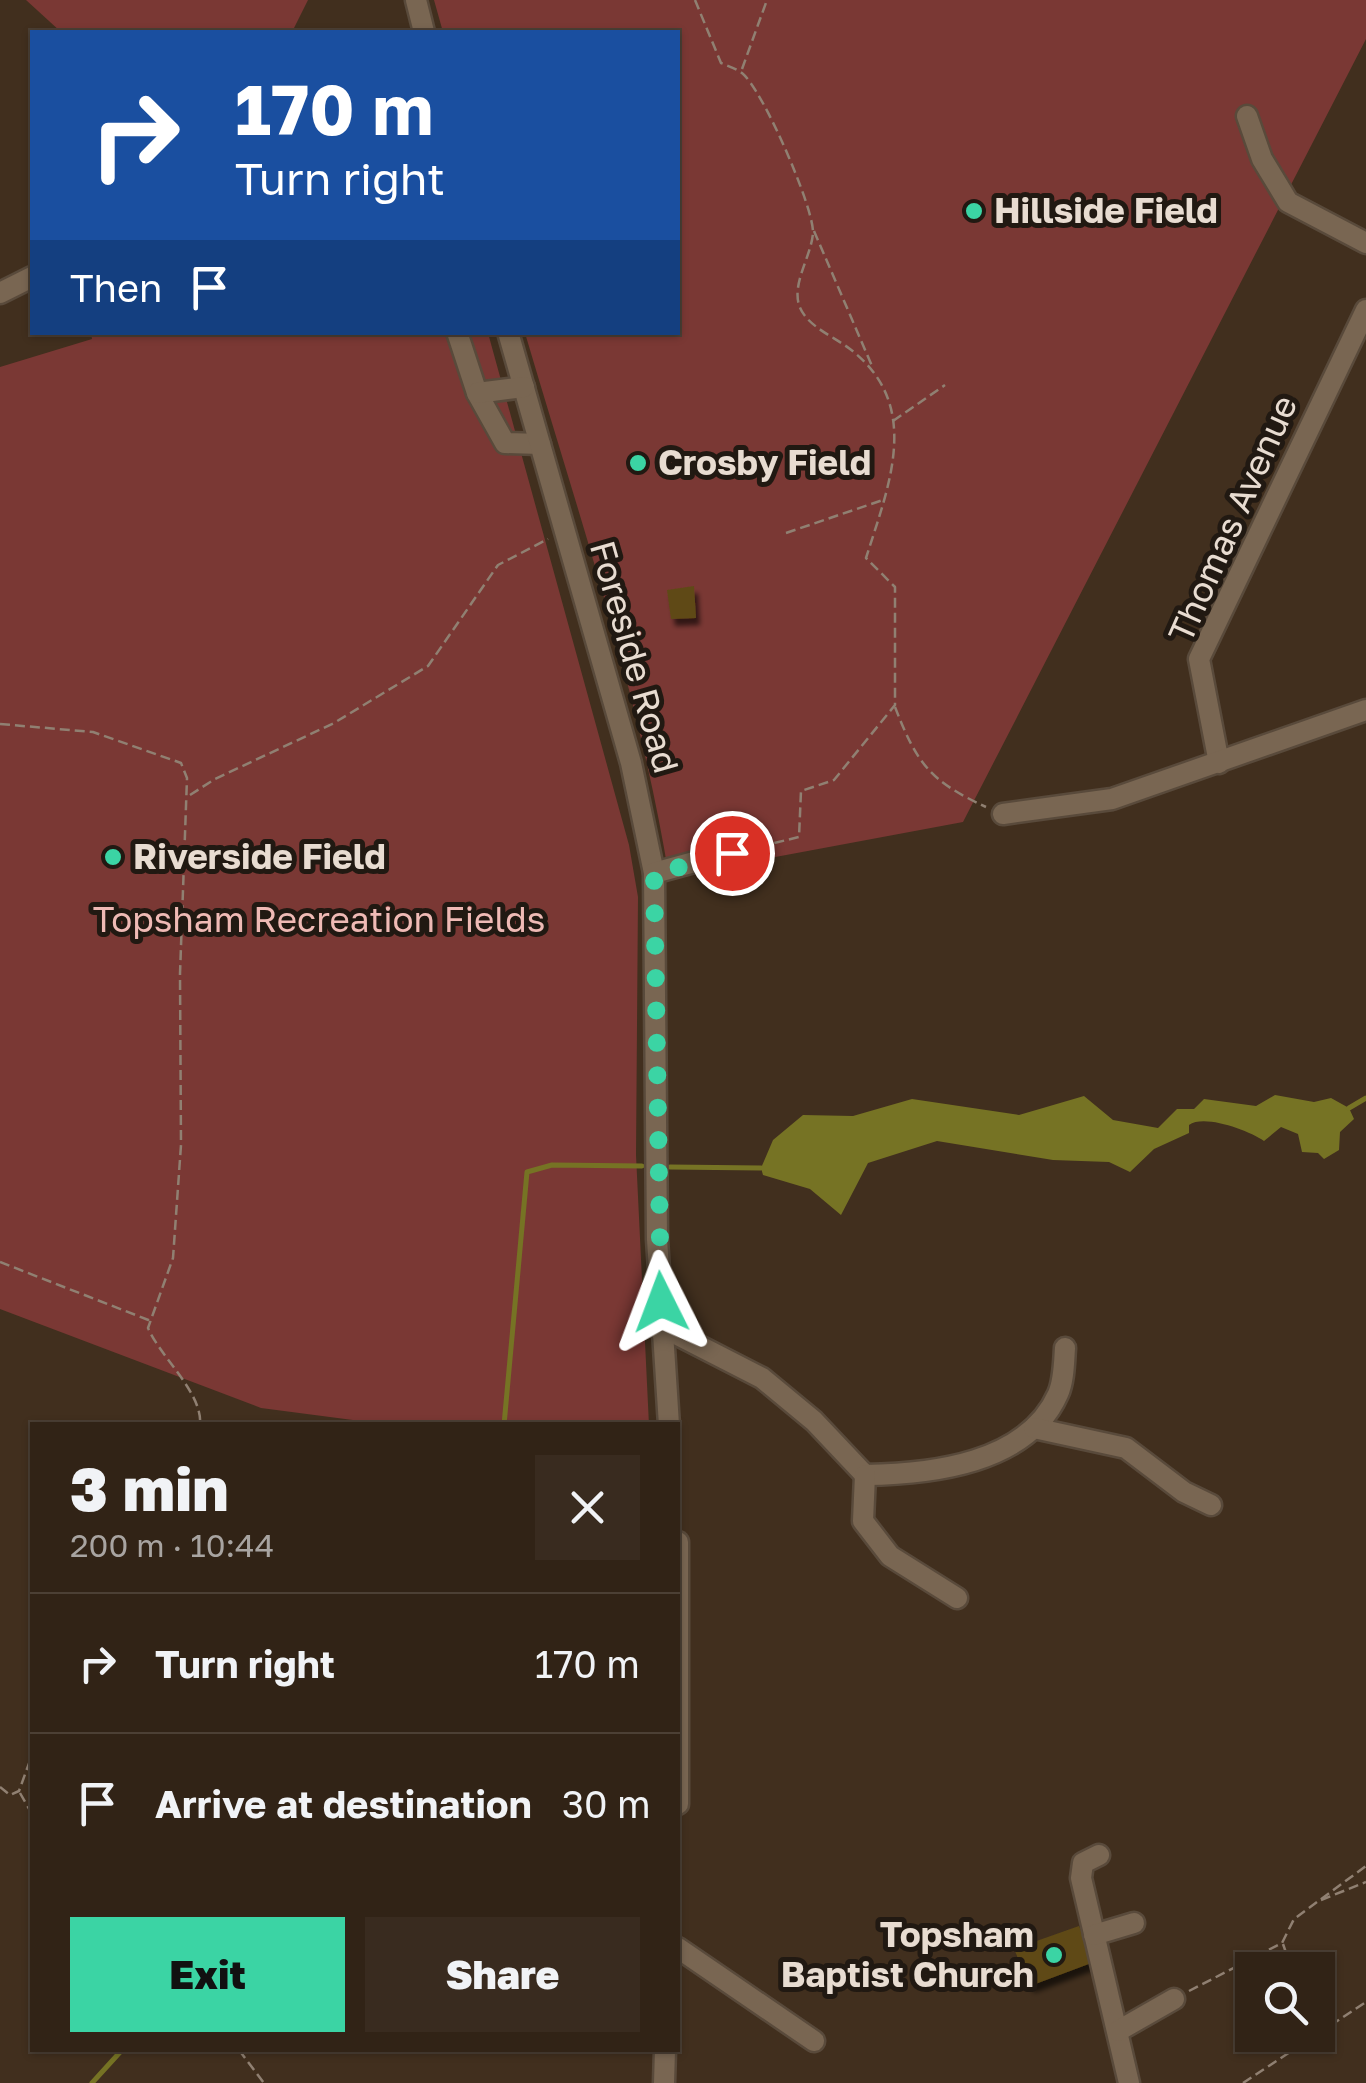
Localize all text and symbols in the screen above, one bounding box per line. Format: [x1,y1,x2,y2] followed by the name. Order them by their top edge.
[235,66,433,150] text: 170 m
[70,70,200,200] icon: right
[235,151,445,205] text: Turn right
[994,189,1218,231] place label: Hillside Field
[963,200,985,222] marker: Hillside Field
[182,260,237,315] icon: arrive
[70,265,162,310] text: Then
[1159,389,1305,649] street label: Thomas Avenue
[658,441,871,483] place label: Crosby Field
[627,452,649,474] marker: Crosby Field
[582,536,688,778] street label: Foreside Road
[690,811,775,896] pin
[705,826,760,881] icon: arrive
[133,835,386,877] place label: Riverside Field
[102,846,124,868] marker: Riverside Field
[93,898,545,940] park label: Topsham Recreation Fields
[609,1250,713,1354] position arrow
[70,1452,229,1524] text: 3 min
[535,1455,640,1560] button: close
[70,1526,274,1564] text: 200 m · 10:44
[70,1636,125,1691] icon: right
[155,1641,335,1686] text: Turn right
[535,1641,640,1686] text: 170 m
[70,1776,125,1831] icon: arrive
[155,1781,532,1826] text: Arrive at destination
[562,1781,651,1826] text: 30 m
[781,1913,1034,1995] place label: Topsham Baptist Church
[70,1917,345,2032] button: Exit
[365,1917,640,2032] button: Share
[1043,1944,1065,1966] marker: Topsham Baptist Church
[1235,1952,1335,2052] map controls
[1235,1952,1335,2052] button: search

